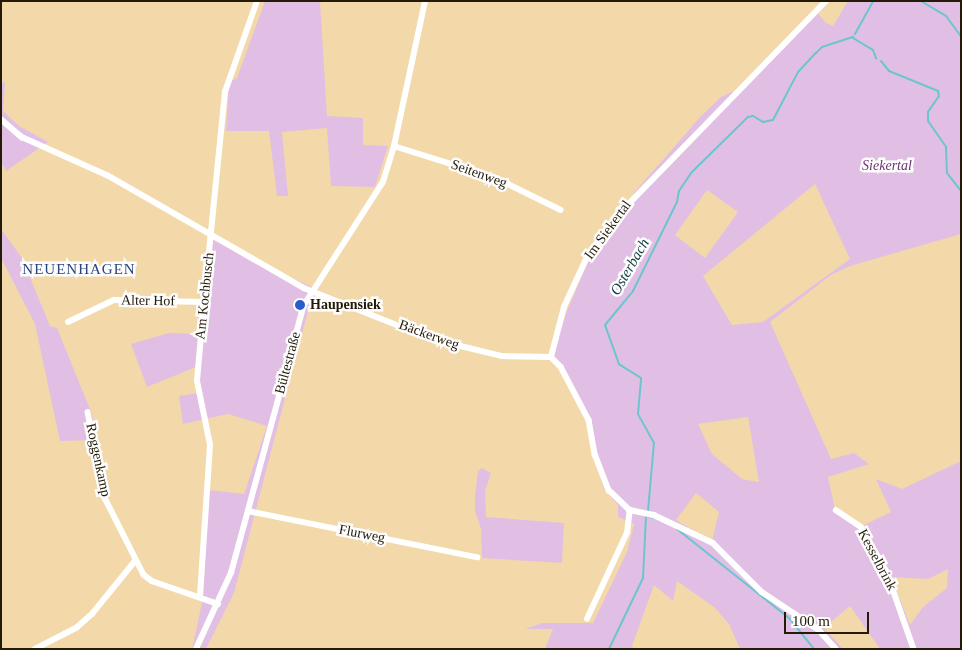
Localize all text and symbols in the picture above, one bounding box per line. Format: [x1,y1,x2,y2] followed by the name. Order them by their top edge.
[449,156,509,192] street label: Seitenweg
[862,158,912,174] park label: Siekertal
[581,197,635,263] street label: Im Siekertal
[607,235,653,299] water label: Osterbach
[192,252,218,340] street label: Am Kochbusch
[21,261,137,279] district label: NEUENHAGEN
[121,292,175,310] street label: Alter Hof
[310,297,381,313] place label: Haupensiek
[294,299,306,311] marker: Haupensiek
[397,316,461,354] street label: Bäckerweg
[272,330,304,396] street label: Bültestraße
[82,422,114,498] street label: Roggenkamp
[337,521,387,547] street label: Flurweg
[854,527,900,593] street label: Kesselbrink
[787,602,872,634] scale bar
[792,613,830,629] text: 100 m

